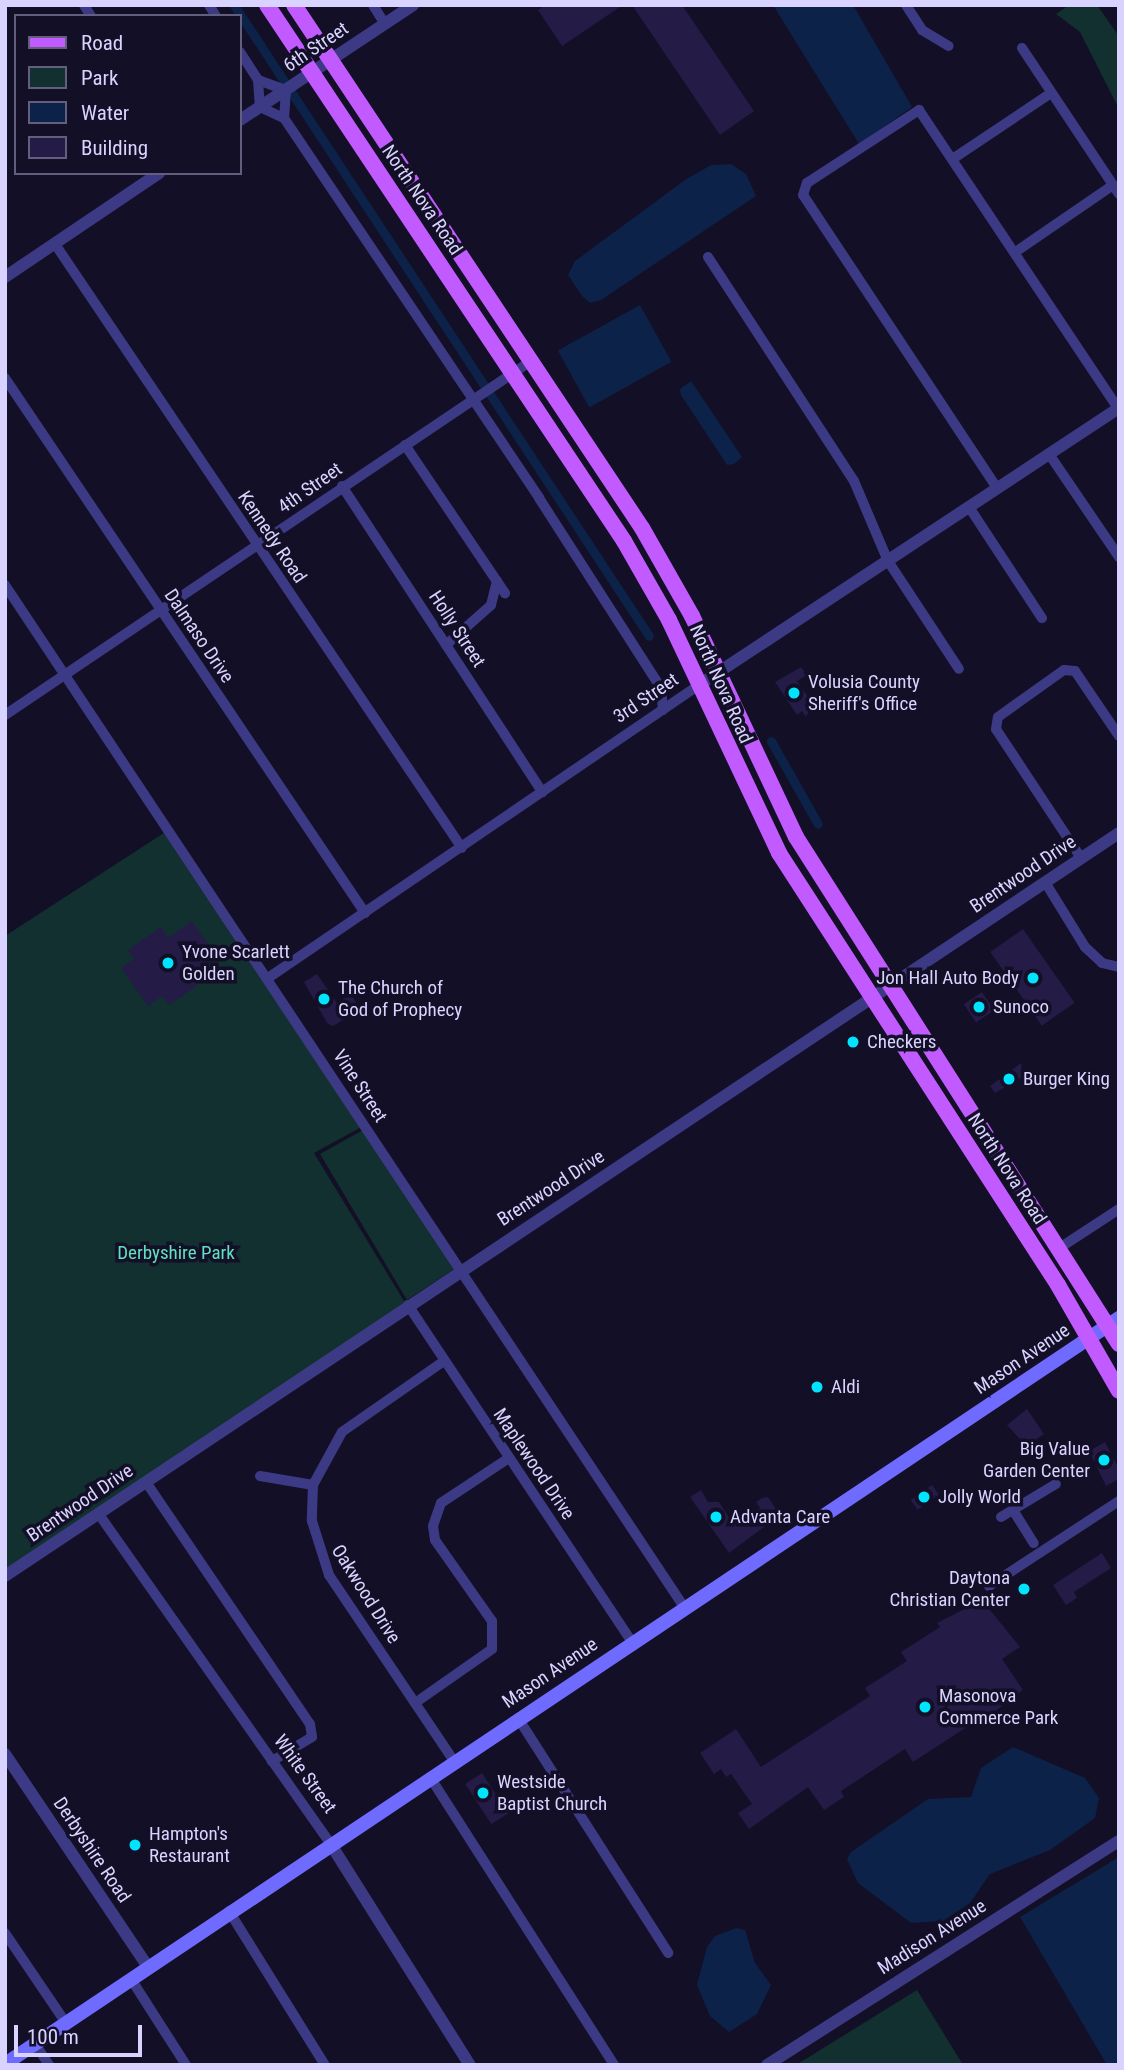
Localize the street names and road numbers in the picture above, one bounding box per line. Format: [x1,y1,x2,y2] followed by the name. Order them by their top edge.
[279,17,353,77] street label: 6th Street
[377,141,467,259] street label: North Nova Road
[274,458,346,518] street label: 4th Street
[233,487,311,587] street label: Kennedy Road
[159,585,239,687] street label: Dalmaso Drive
[424,586,490,672] street label: Holly Street
[685,621,757,747] street label: North Nova Road
[609,668,683,728] street label: 3rd Street
[966,830,1080,918] street label: Brentwood Drive
[328,1045,392,1127] street label: Vine Street
[963,1109,1051,1229] street label: North Nova Road
[493,1145,609,1231] street label: Brentwood Drive
[970,1319,1074,1399] street label: Mason Avenue
[488,1404,580,1524] street label: Maplewood Drive
[23,1459,137,1547] street label: Brentwood Drive
[327,1540,405,1648] street label: Oakwood Drive
[498,1633,602,1713] street label: Mason Avenue
[269,1730,341,1818] street label: White Street
[48,1793,136,1907] street label: Derbyshire Road
[874,1895,990,1979] street label: Madison Avenue

